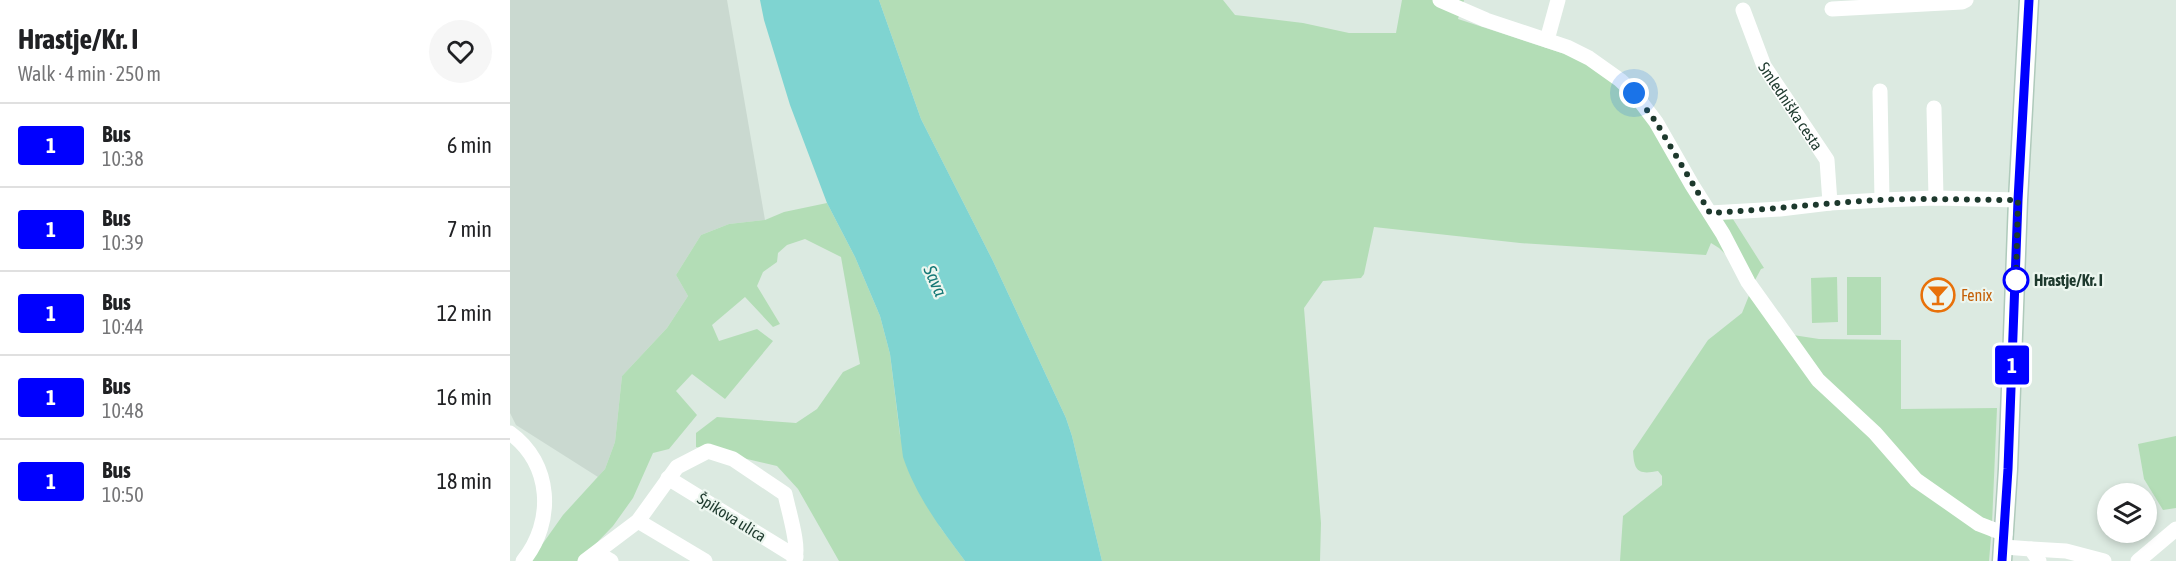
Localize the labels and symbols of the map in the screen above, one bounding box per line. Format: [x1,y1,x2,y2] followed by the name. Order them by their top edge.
[1755,59,1827,153] street label: Smledniška cesta
[1619,78,1649,108] your location
[919,261,952,300] water label: Sava
[2003,267,2029,293] marker: Hrastje/Kr. I
[2034,271,2103,289] place label: Hrastje/Kr. I
[1920,277,1956,313] bar icon: Fenix
[1961,286,1993,304] place label: Fenix
[1992,346,2032,385] line badge: 1
[694,489,769,546] street label: Špikova ulica

